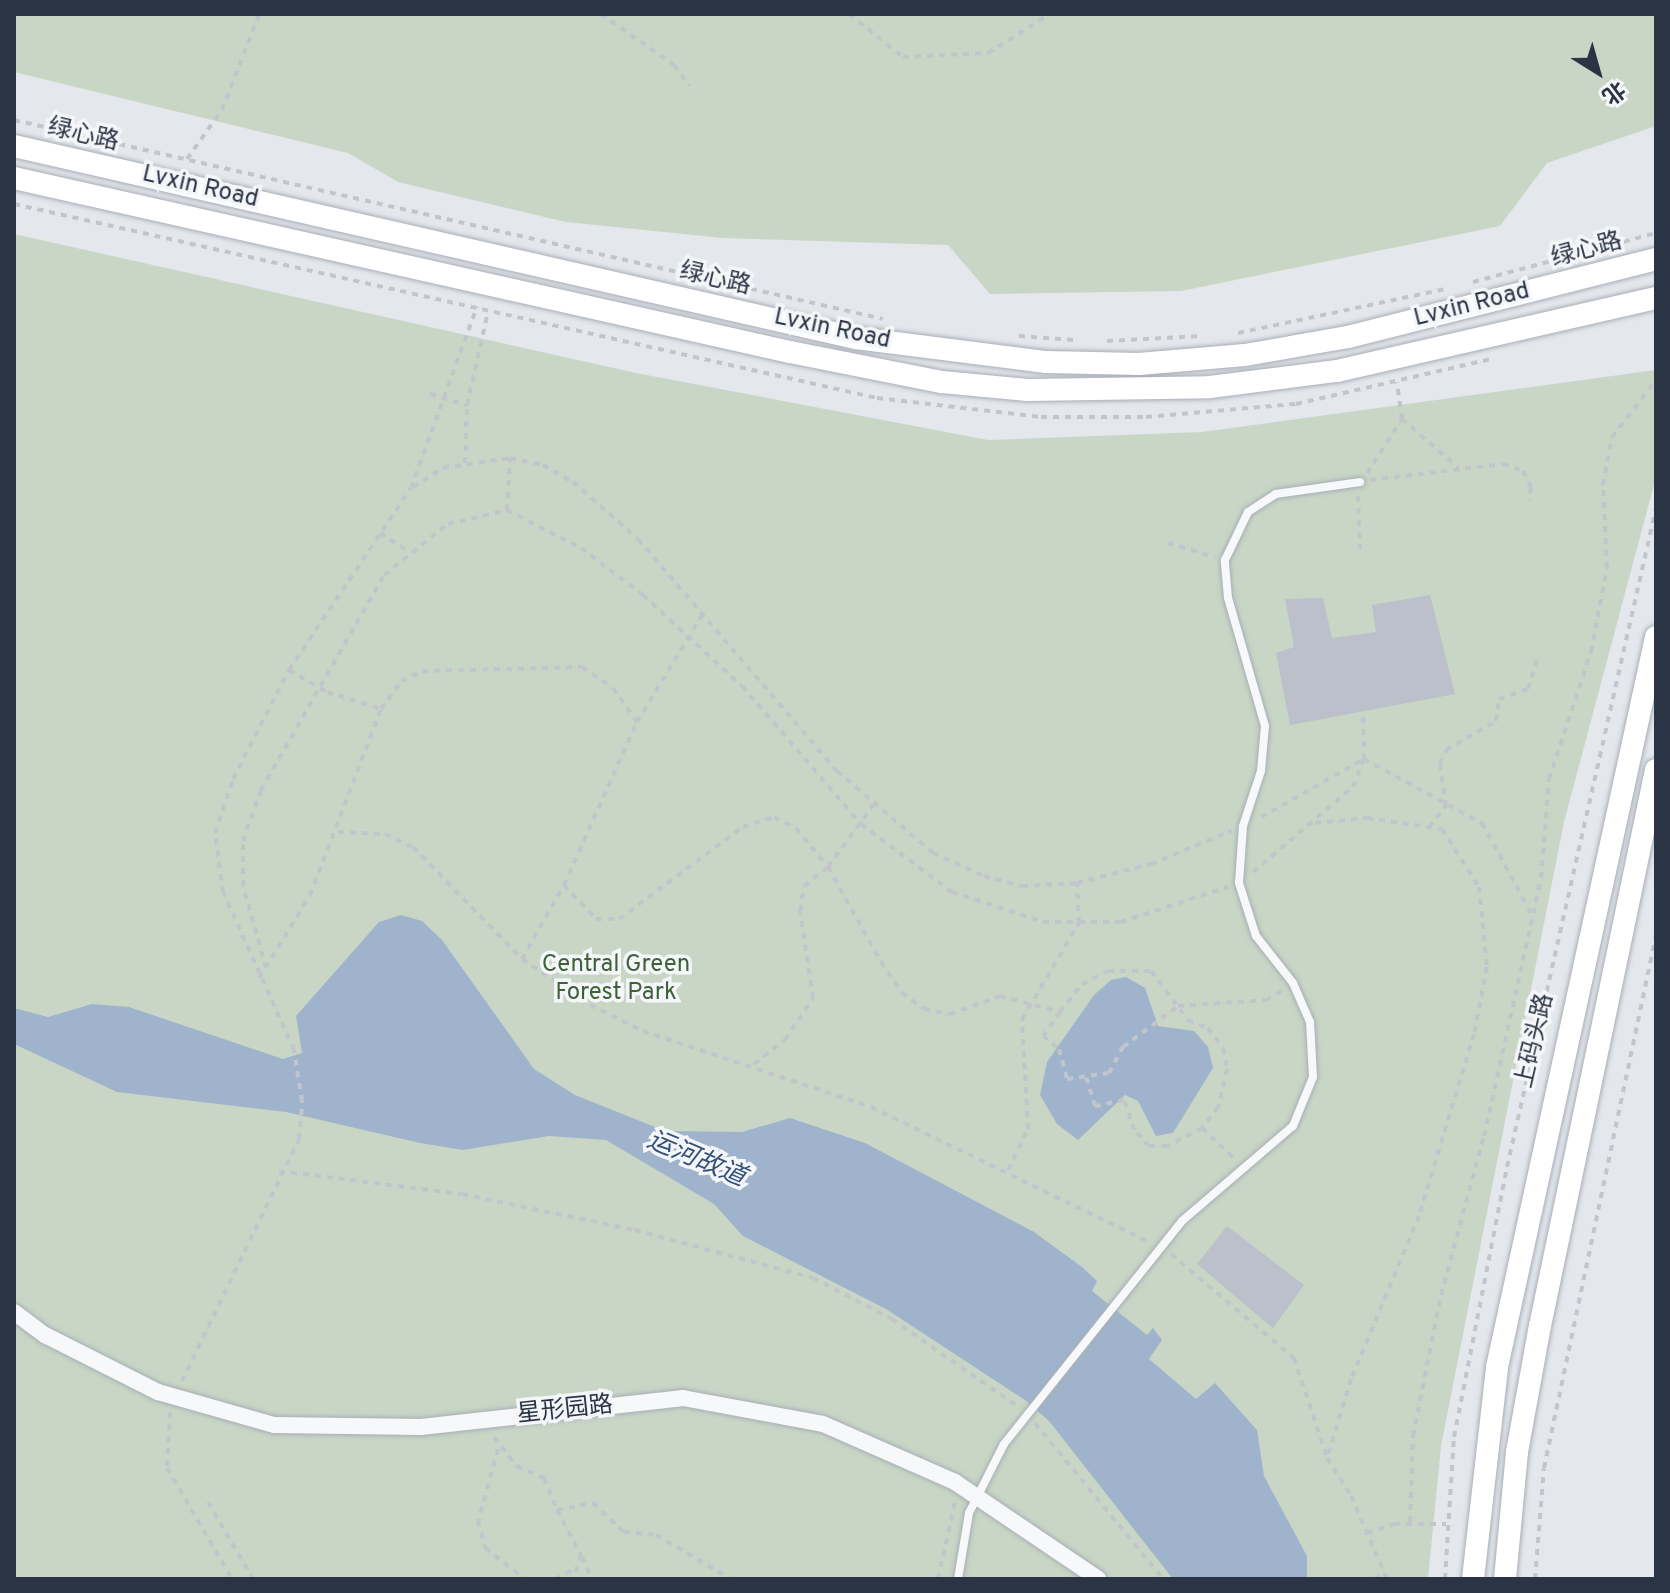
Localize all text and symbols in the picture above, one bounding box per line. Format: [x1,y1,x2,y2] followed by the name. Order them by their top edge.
[1558,32,1638,112] north arrow
[1596,74,1630,109] text: 北
[45,114,121,158] street label: 绿心路
[139,161,261,215] street label: Lvxin Road
[1548,228,1626,274] street label: 绿心路
[677,258,753,302] street label: 绿心路
[1411,278,1533,334] street label: Lvxin Road
[771,304,893,356] street label: Lvxin Road
[542,952,690,1008] park label: Central Green Forest Park
[1511,991,1561,1091] street label: 上码头路
[642,1125,750,1195] water label: 运河故道
[516,1392,614,1430] street label: 星形园路

